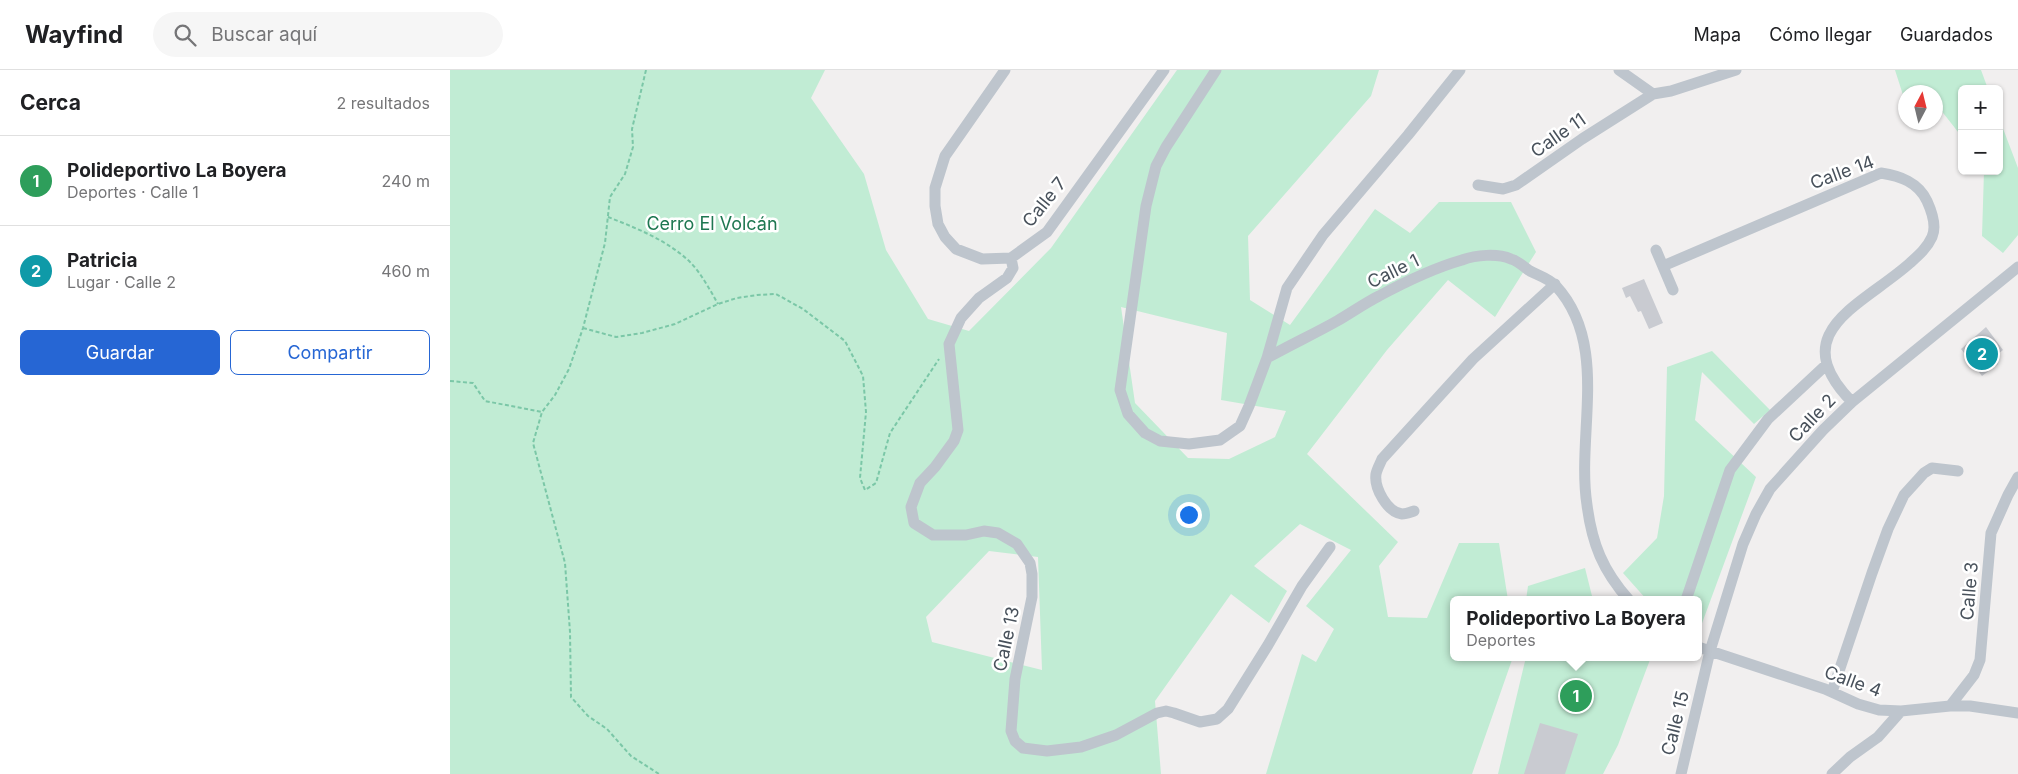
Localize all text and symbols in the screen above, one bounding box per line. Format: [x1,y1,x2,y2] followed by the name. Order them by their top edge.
[153,12,503,57] search box
[25,20,123,49] text: Wayfind
[171,21,199,49] icon: search
[211,23,317,46] text: Buscar aquí
[1694,24,1741,45] text: Mapa
[1769,24,1872,45] text: Cómo llegar
[1900,24,1993,45] text: Guardados
[1898,85,1943,130] north arrow
[1958,85,2003,175] map controls
[1958,85,2003,130] button: +
[20,90,81,115] text: Cerca
[337,93,430,113] text: 2 resultados
[1527,109,1589,161] street label: Calle 11
[1958,130,2003,175] button: −
[1807,151,1877,193] street label: Calle 14
[67,159,287,182] text: Polideportivo La Boyera
[33,171,39,191] text: 1
[382,171,430,191] text: 240 m
[1018,173,1070,231] street label: Calle 7
[67,182,199,202] text: Deportes · Calle 1
[646,213,778,234] park label: Cerro El Volcán
[67,249,137,272] text: Patricia
[1364,250,1422,292] street label: Calle 1
[31,261,41,281] text: 2
[381,261,430,281] text: 460 m
[67,272,176,292] text: Lugar · Calle 2
[20,330,220,375] button: Guardar
[230,330,430,375] button: Compartir
[1966,335,1998,373] pin: 2
[1784,390,1840,446] street label: Calle 2
[1176,502,1202,528] your location
[1956,561,1982,621] street label: Calle 3
[1450,596,1702,661] popup
[989,605,1023,673] street label: Calle 13
[1466,607,1686,630] text: Polideportivo La Boyera
[1466,630,1536,650] text: Deportes
[1822,661,1884,701] street label: Calle 4
[1560,677,1592,715] pin: 1
[1657,689,1693,757] street label: Calle 15

